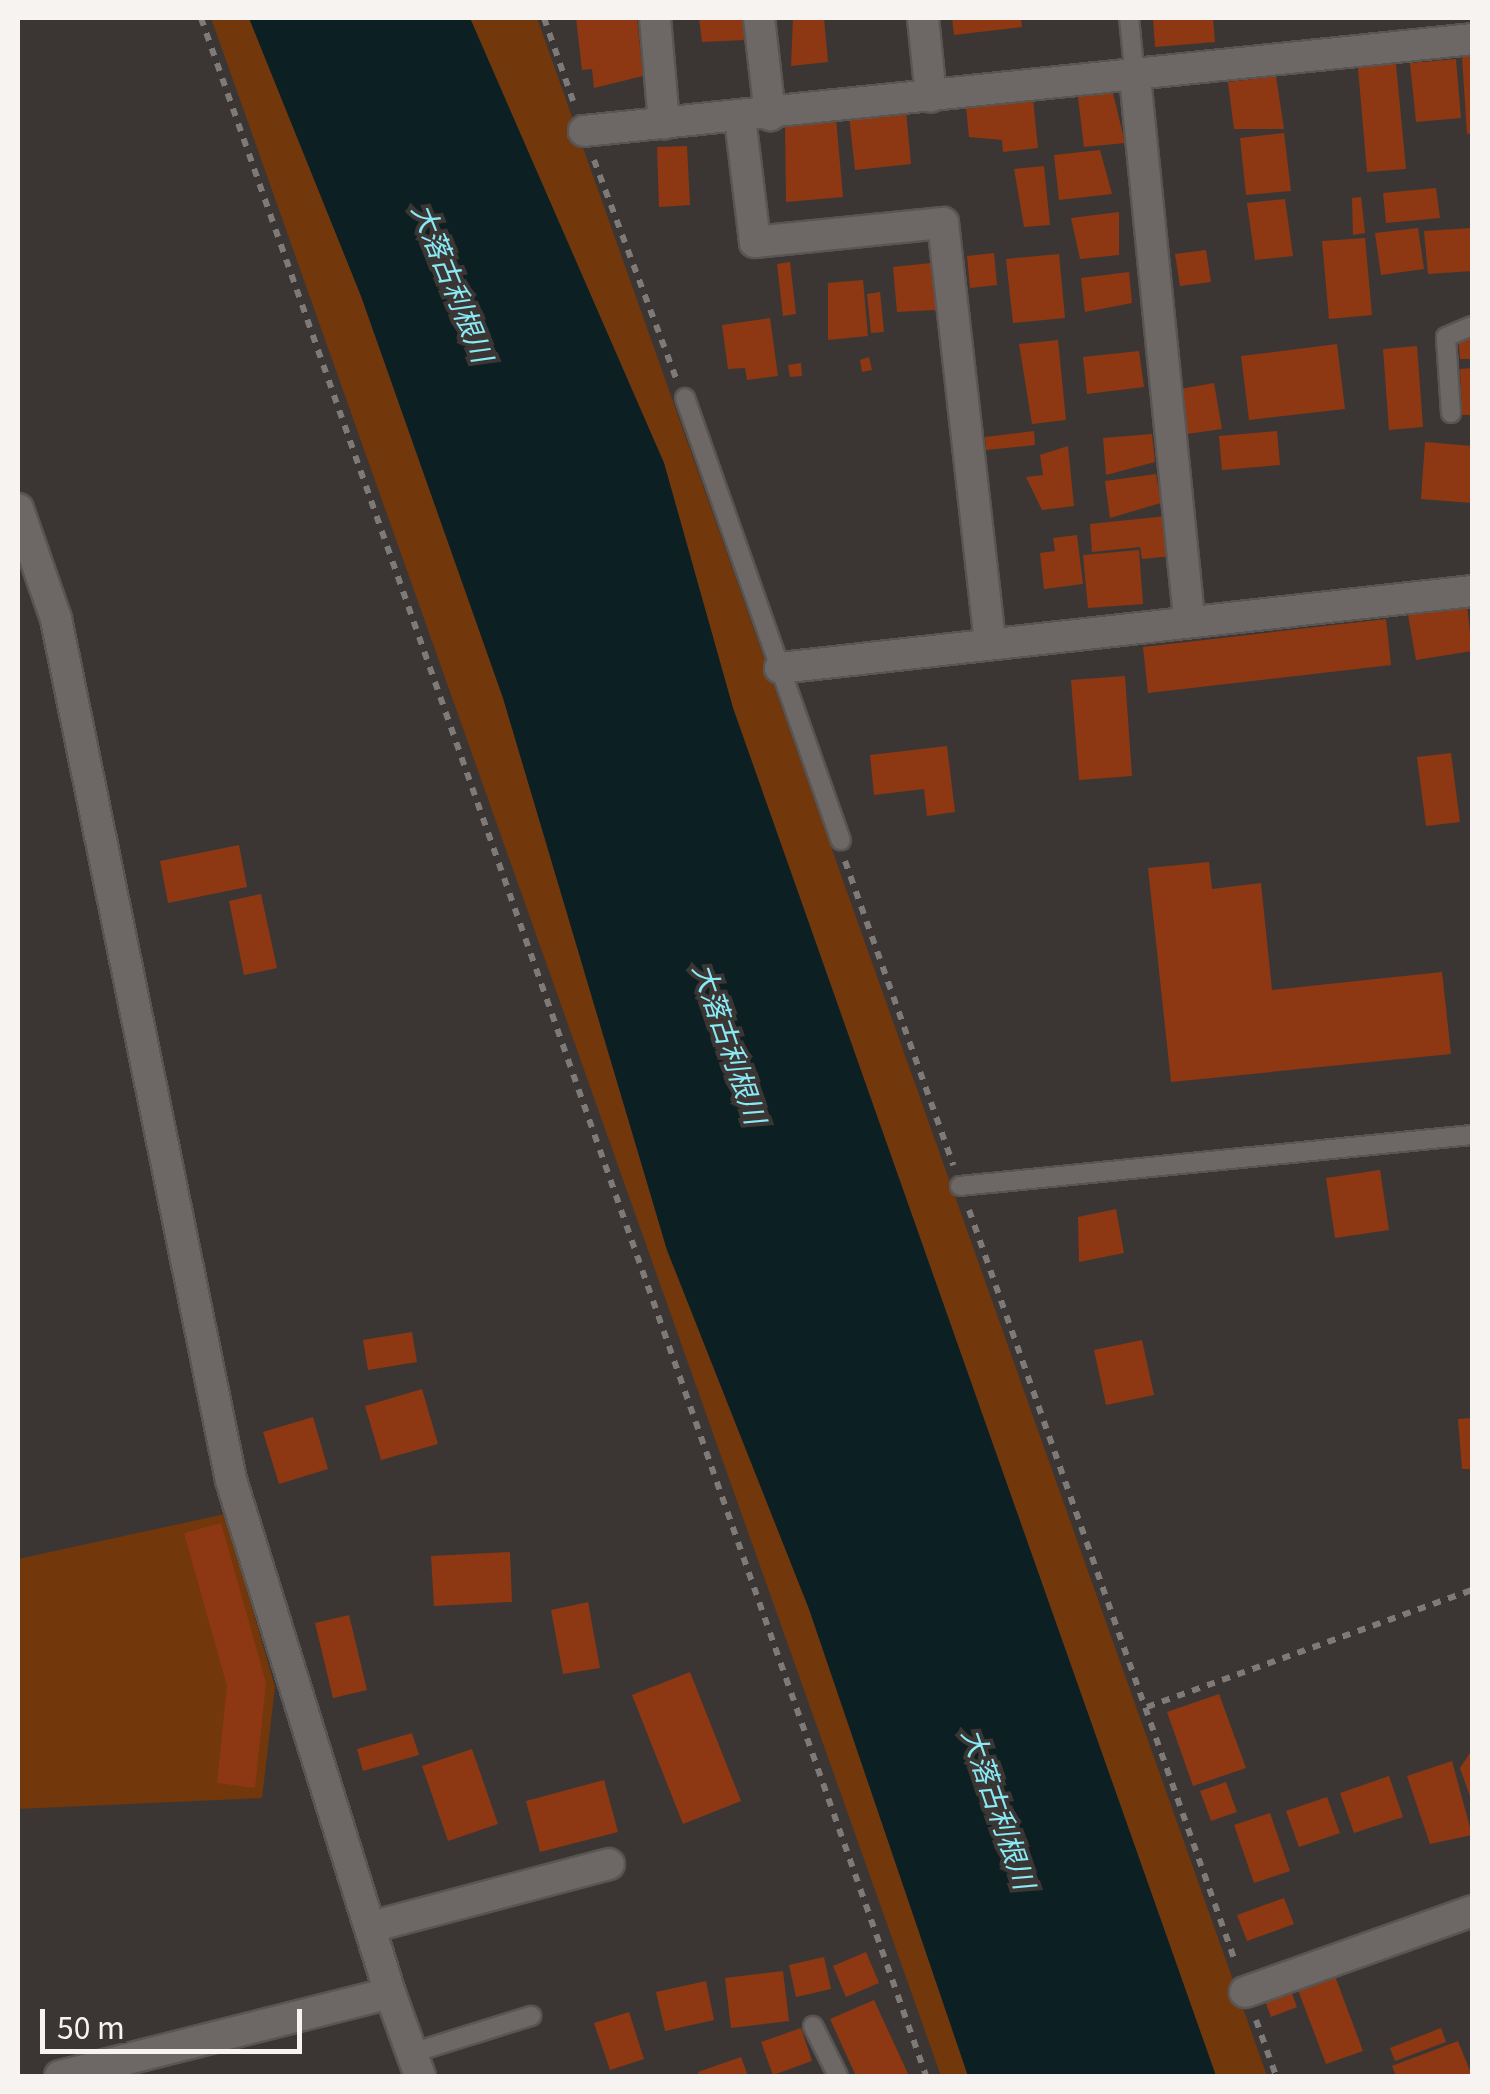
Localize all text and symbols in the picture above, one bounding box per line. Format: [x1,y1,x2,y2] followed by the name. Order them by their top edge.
[407,198,501,366] water label: 大落古利根川
[688,958,774,1128] water label: 大落古利根川
[957,1723,1043,1893] water label: 大落古利根川
[45,1989,308,2051] scale bar
[57,2004,125,2048] text: 50 m

